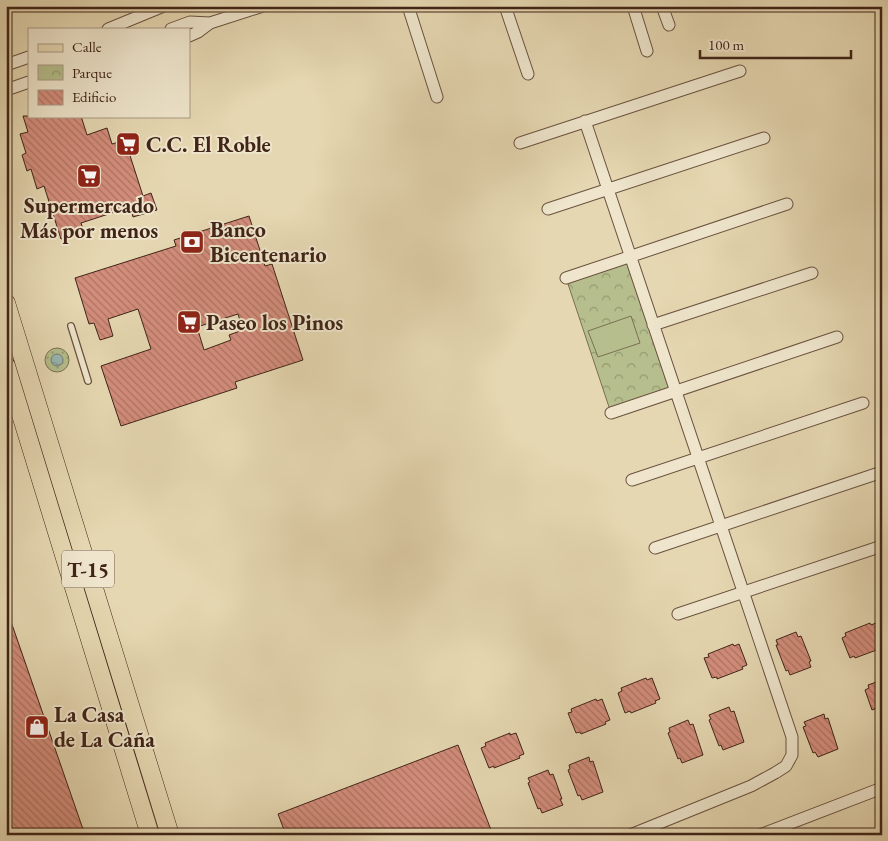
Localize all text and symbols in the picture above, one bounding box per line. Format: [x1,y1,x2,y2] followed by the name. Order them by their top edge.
[28,28,190,118] legend
[700,28,852,60] scale bar
[708,35,745,54] text: 100 m
[72,37,102,56] text: Calle
[72,63,112,82] text: Parque
[72,87,116,106] text: Edificio
[146,130,271,159] place label: C.C. El Roble
[115,131,141,157] supermarket icon: C.C. El Roble
[76,163,102,189] supermarket icon: Supermercado Más por menos
[20,191,158,245] place label: Supermercado Más por menos
[210,215,327,269] place label: Banco Bicentenario
[179,229,205,255] bank icon: Banco Bicentenario
[206,308,343,337] place label: Paseo los Pinos
[176,309,202,335] supermarket icon: Paseo los Pinos
[62,550,114,588] road number: T-15
[54,700,155,754] place label: La Casa de La Caña
[24,714,50,740] shop icon: La Casa de La Caña

